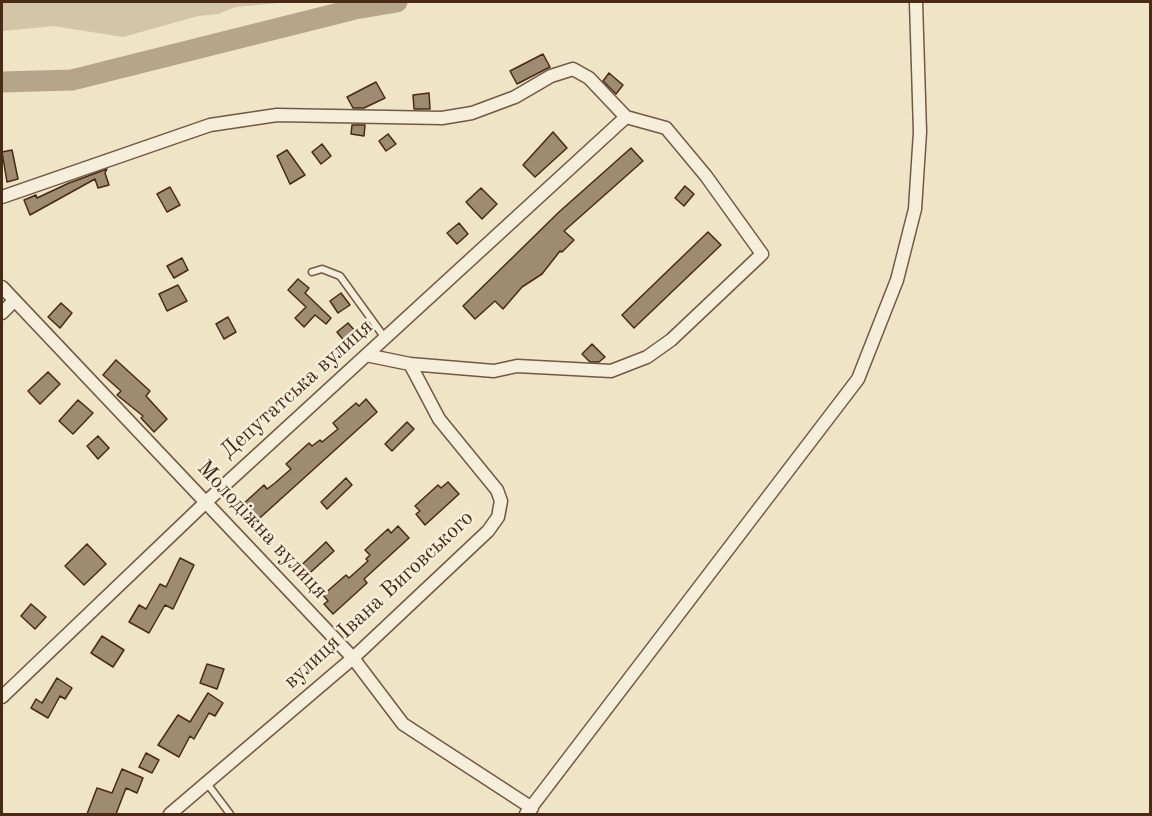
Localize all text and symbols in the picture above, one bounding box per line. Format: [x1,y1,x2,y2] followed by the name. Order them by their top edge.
[215,314,379,464] street label: Депутатська вулиця
[191,455,333,605] street label: Молодіжна вулиця
[279,505,479,695] street label: вулиця Івана Виговського

